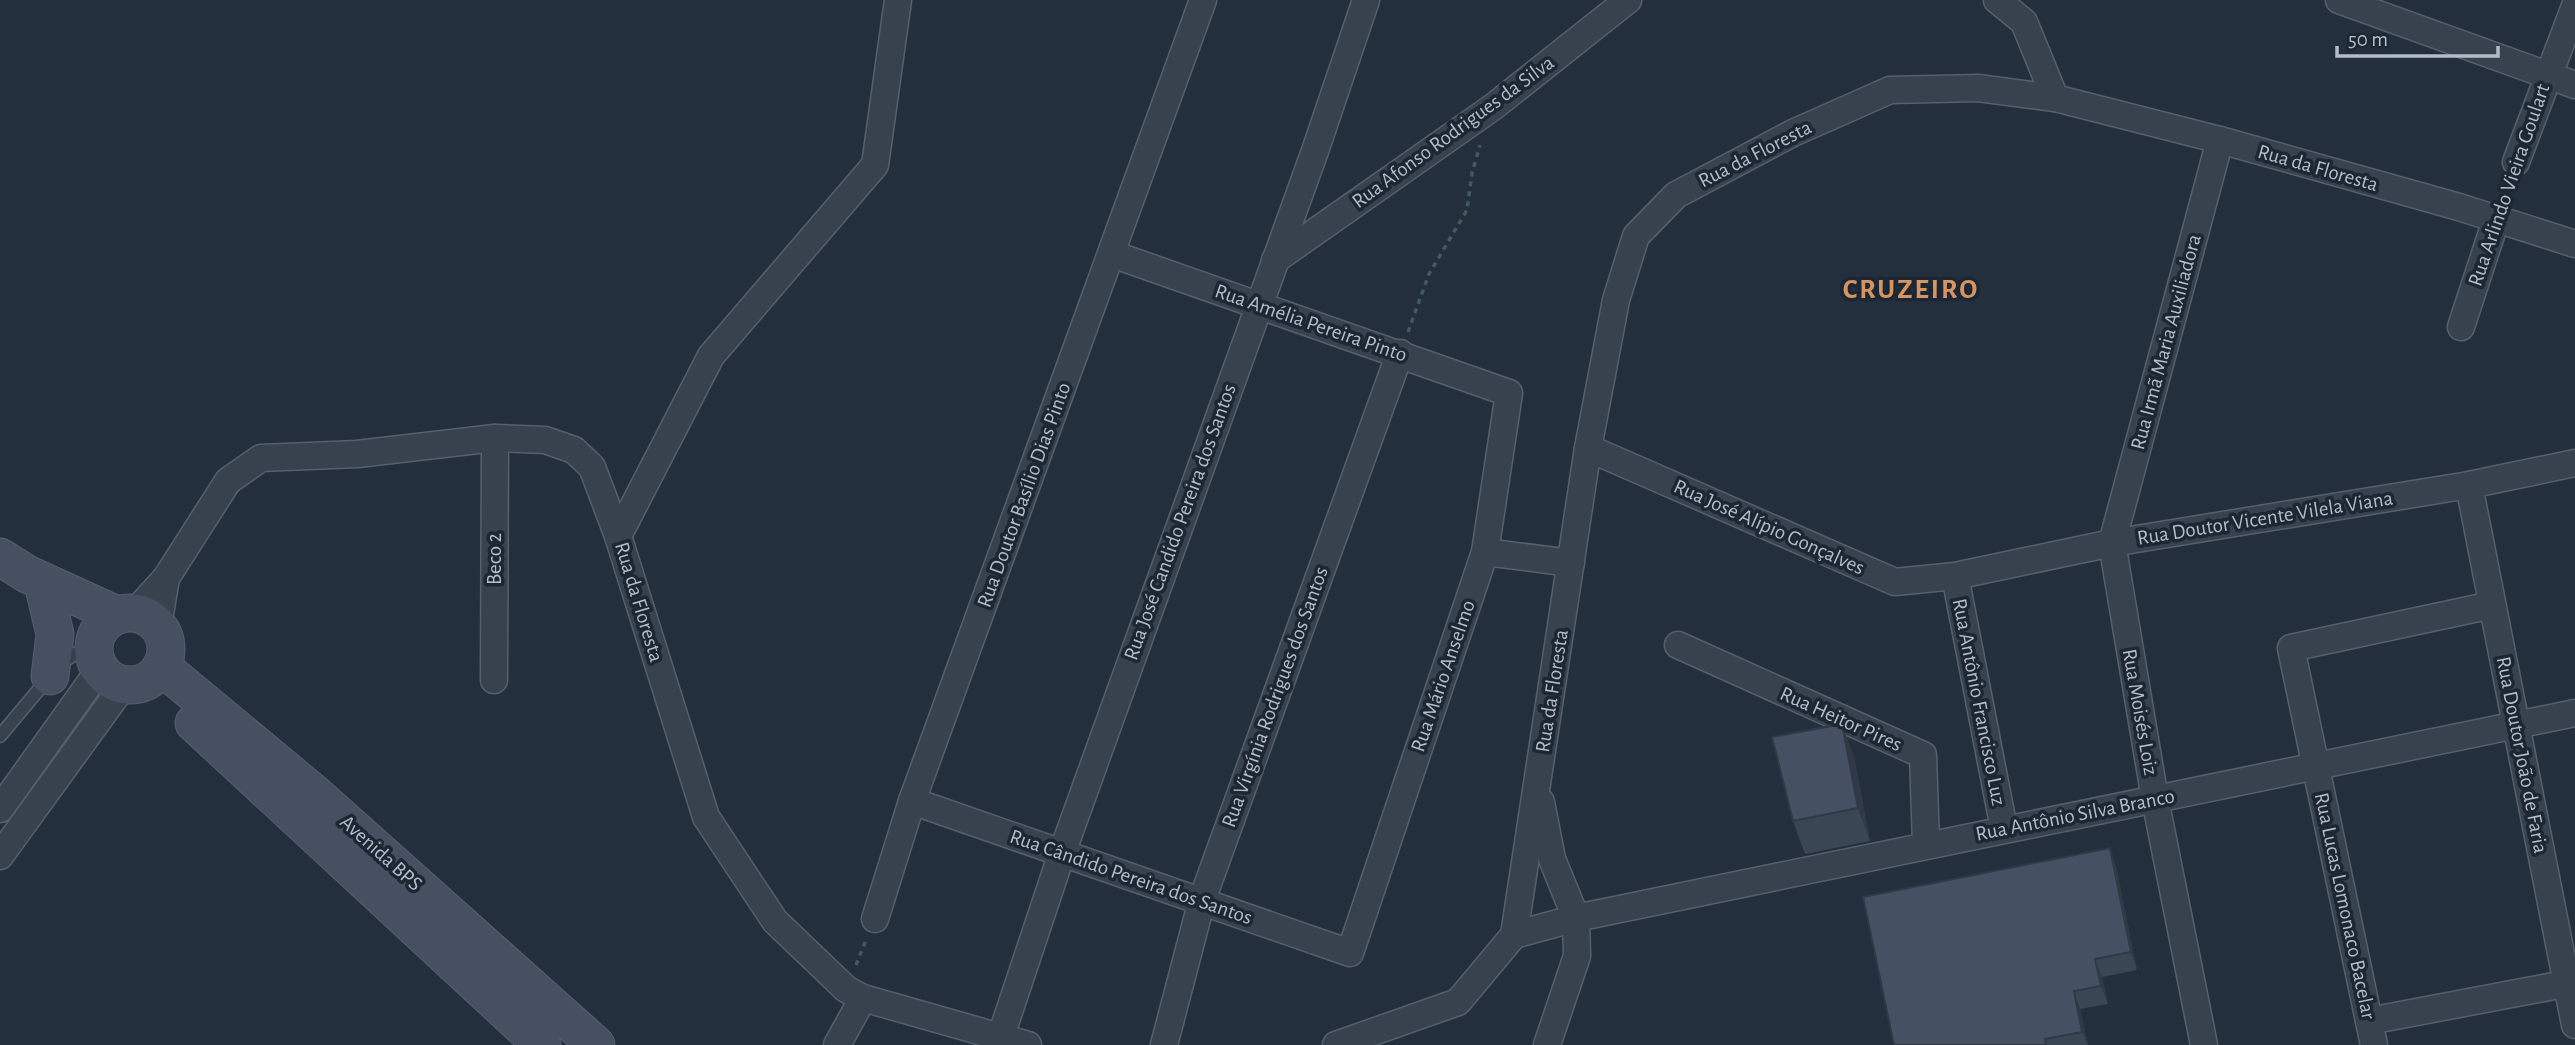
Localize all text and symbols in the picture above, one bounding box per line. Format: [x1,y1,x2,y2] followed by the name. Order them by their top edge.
[2337,14,2498,58] scale bar
[2348,29,2388,50] text: 50 m
[1348,52,1558,212] street label: Rua Afonso Rodrigues da Silva
[2464,81,2554,289] street label: Rua Arlindo Vieira Goulart
[1695,116,1815,192] street label: Rua da Floresta
[2255,141,2381,195] street label: Rua da Floresta
[2127,232,2205,452] street label: Rua Irmã Maria Auxiliadora
[1843,276,1979,304] district label: CRUZEIRO
[1212,280,1410,366] street label: Rua Amélia Pereira Pinto
[974,380,1074,610] street label: Rua Doutor Basílio Dias Pinto
[1120,381,1240,663] street label: Rua José Candido Pereira dos Santos
[1670,475,1868,579] street label: Rua José Alípio Gonçalves
[2136,487,2395,549] street label: Rua Doutor Vicente Vilela Viana
[484,533,505,585] street label: Beco 2
[611,540,667,665] street label: Rua da Floresta
[1218,564,1332,830] street label: Rua Virgínia Rodrigues dos Santos
[1407,597,1479,755] street label: Rua Mário Anselmo
[1949,597,2009,807] street label: Rua Antônio Francisco Luz
[1532,628,1572,754] street label: Rua da Floresta
[2119,647,2161,777] street label: Rua Moisés Loiz
[2493,655,2551,855] street label: Rua Doutor João de Faria
[1777,683,1905,755] street label: Rua Heitor Pires
[1974,785,2176,845] street label: Rua Antônio Silva Branco
[2311,791,2379,1022] street label: Rua Lucas Lomonaco Bacelar
[336,811,426,895] street label: Avenida BPS
[1007,826,1255,928] street label: Rua Cândido Pereira dos Santos

